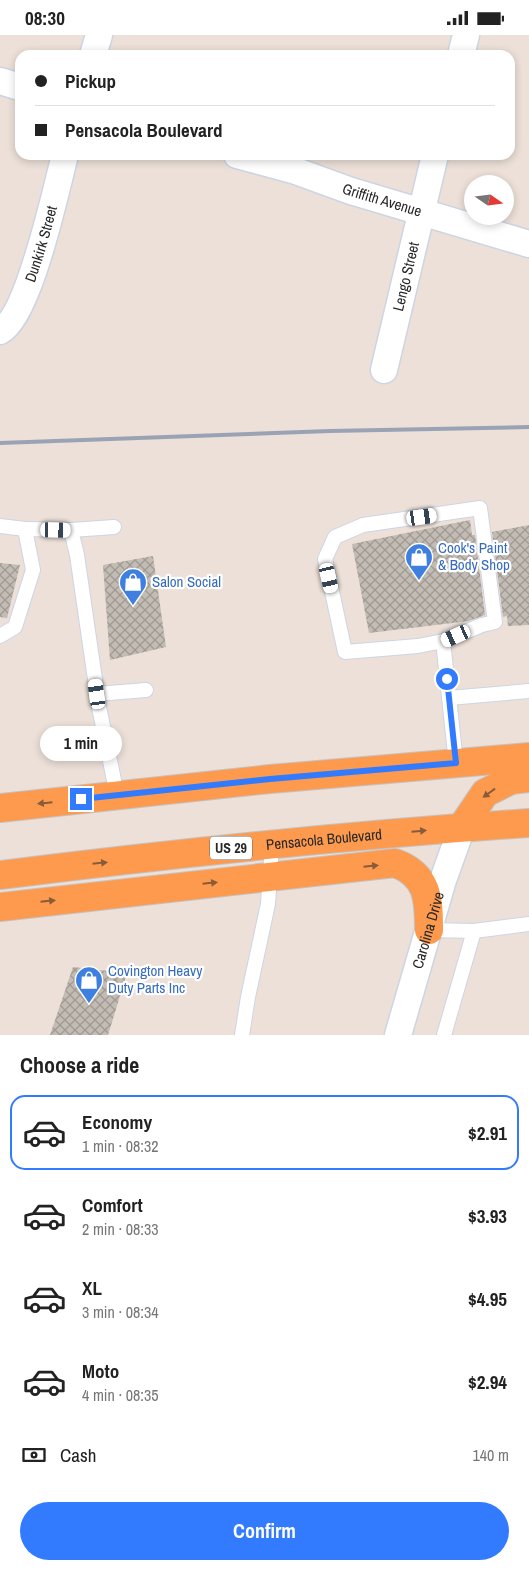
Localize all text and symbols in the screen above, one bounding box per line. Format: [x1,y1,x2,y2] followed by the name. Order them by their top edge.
[25,5,65,31] text: 08:30
[65,68,116,94] text: Pickup
[65,117,223,143] text: Pensacola Boulevard
[464,175,514,225] north arrow
[464,175,514,225] map controls
[340,178,424,222] street label: Griffith Avenue
[19,203,62,285] street label: Dunkirk Street
[387,239,424,313] street label: Lengo Street
[406,507,437,527] car
[40,522,71,538] car
[438,537,510,575] place label: Cook's Paint & Body Shop
[404,542,434,581] shop icon: Cook's Paint & Body Shop
[318,562,339,594] car
[118,567,148,606] shop icon: Salon Social
[152,571,221,592] place label: Salon Social
[439,623,472,649] car
[436,668,458,690] route start
[87,678,106,710] car
[40,727,122,761] callout: 1 min
[64,732,98,754] text: 1 min
[70,788,92,810] route end
[482,788,496,797] one-way arrow
[37,799,53,807] one-way arrow
[265,823,383,855] street label: Pensacola Boulevard
[411,827,427,835] one-way arrow
[210,836,252,859] road number: US 29
[93,858,109,866] one-way arrow
[364,862,380,870] one-way arrow
[202,879,218,887] one-way arrow
[407,889,449,971] street label: Carolina Drive
[41,897,57,905] one-way arrow
[108,960,203,998] place label: Covington Heavy Duty Parts Inc
[74,965,104,1004] shop icon: Covington Heavy Duty Parts Inc
[20,1050,139,1080] text: Choose a ride
[82,1109,152,1135] text: Economy
[22,1110,67,1155] icon: car
[468,1120,507,1146] text: $2.91
[82,1135,159,1157] text: 1 min · 08:32
[82,1192,143,1218] text: Comfort
[22,1193,67,1238] icon: car
[468,1203,507,1229] text: $3.93
[82,1218,159,1240] text: 2 min · 08:33
[82,1275,102,1301] text: XL
[22,1276,67,1321] icon: car
[468,1286,507,1312] text: $4.95
[82,1301,159,1323] text: 3 min · 08:34
[82,1358,119,1384] text: Moto
[22,1359,67,1404] icon: car
[468,1369,507,1395] text: $2.94
[82,1384,159,1406] text: 4 min · 08:35
[20,1441,48,1469] icon: cash
[60,1442,96,1468] text: Cash
[473,1444,509,1466] text: 140 m
[20,1502,509,1560] button: Confirm

